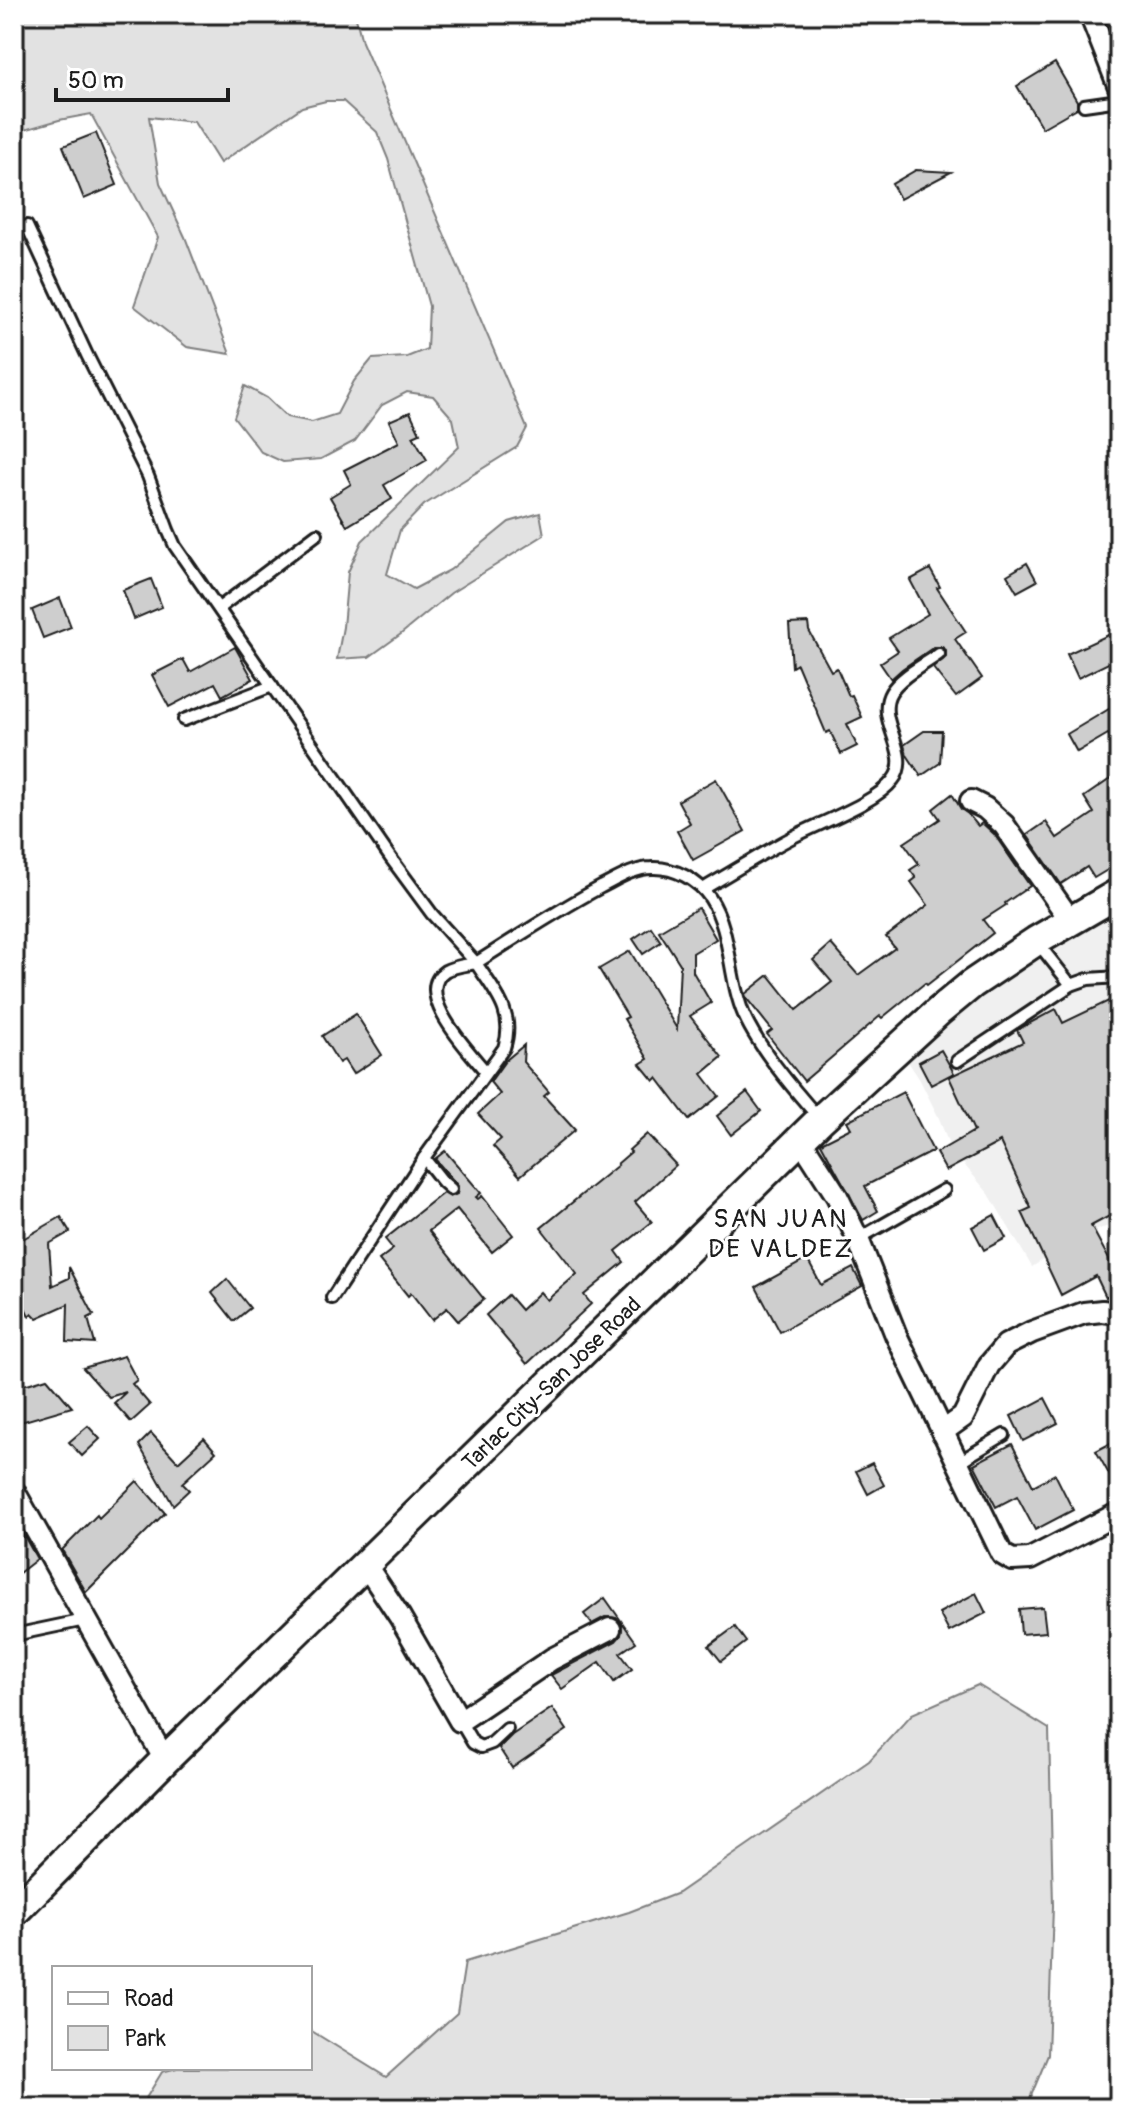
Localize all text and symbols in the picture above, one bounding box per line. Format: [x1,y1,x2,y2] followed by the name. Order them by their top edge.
[56,52,228,102] scale bar
[68,66,124,95] text: 50 m
[708,1203,854,1265] district label: SAN JUAN DE VALDEZ
[456,1291,647,1477] street label: Tarlac City-San Jose Road
[52,1966,312,2070] legend
[124,1984,174,2013] text: Road
[124,2024,166,2053] text: Park

